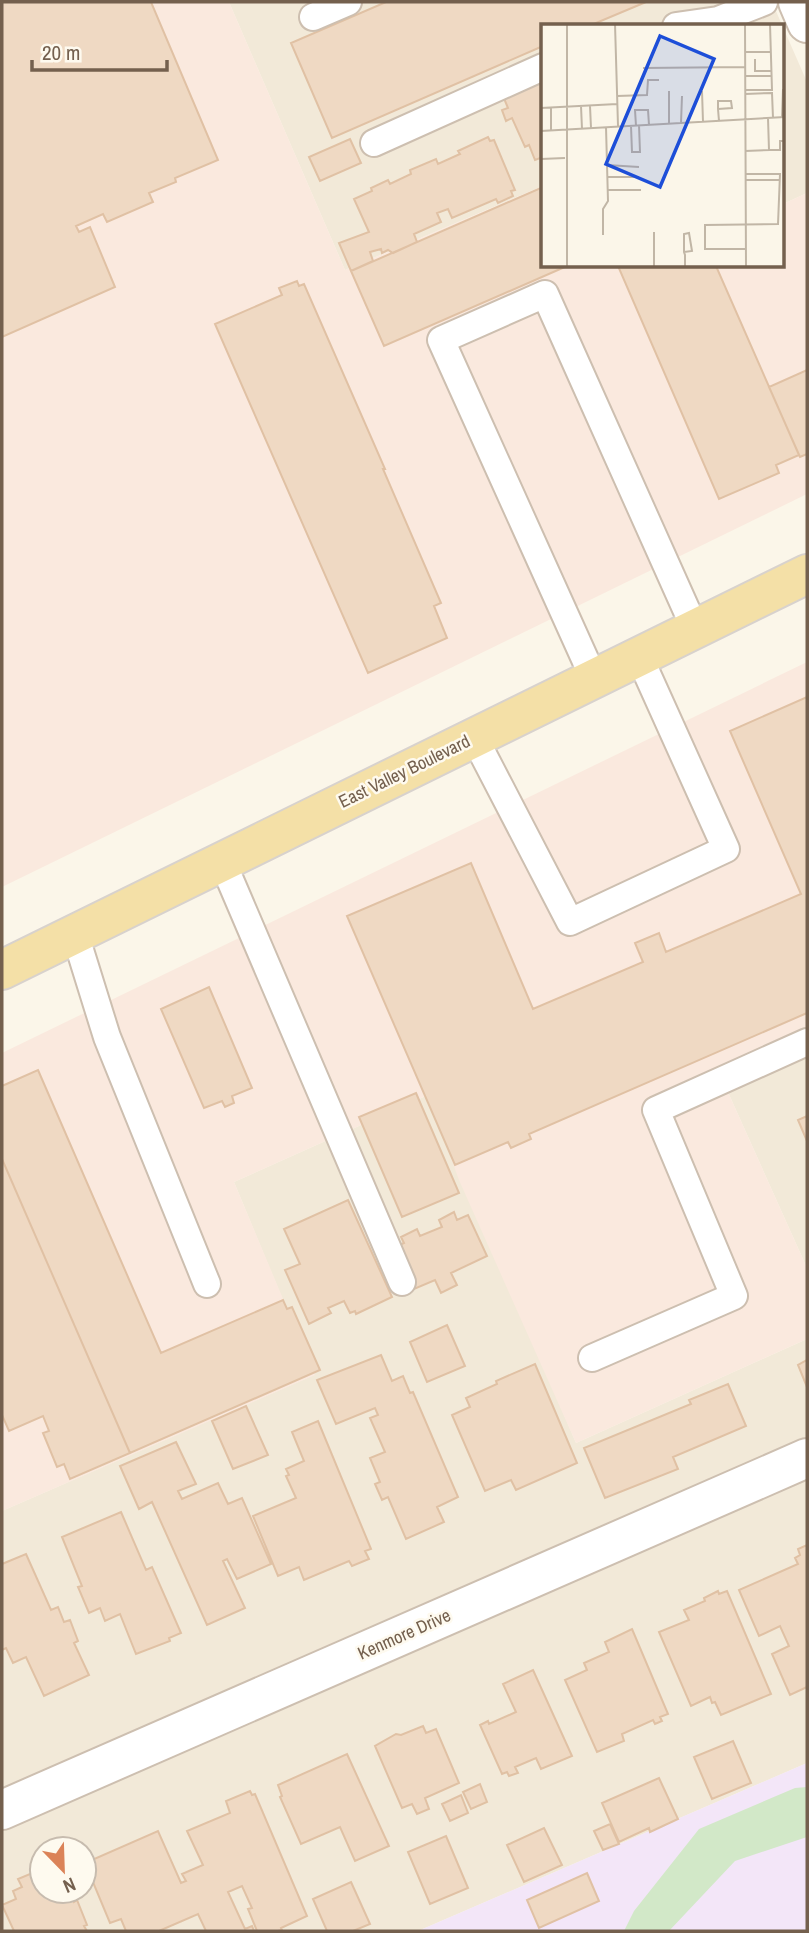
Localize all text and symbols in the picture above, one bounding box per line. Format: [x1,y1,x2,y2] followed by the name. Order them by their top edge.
[541,24,784,268] inset map
[32,28,166,72] scale bar
[42,38,80,67] text: 20 m
[334,728,474,814] street label: East Valley Boulevard
[354,1602,454,1666] street label: Kenmore Drive
[28,1835,98,1905] north arrow
[59,1871,80,1900] text: N

